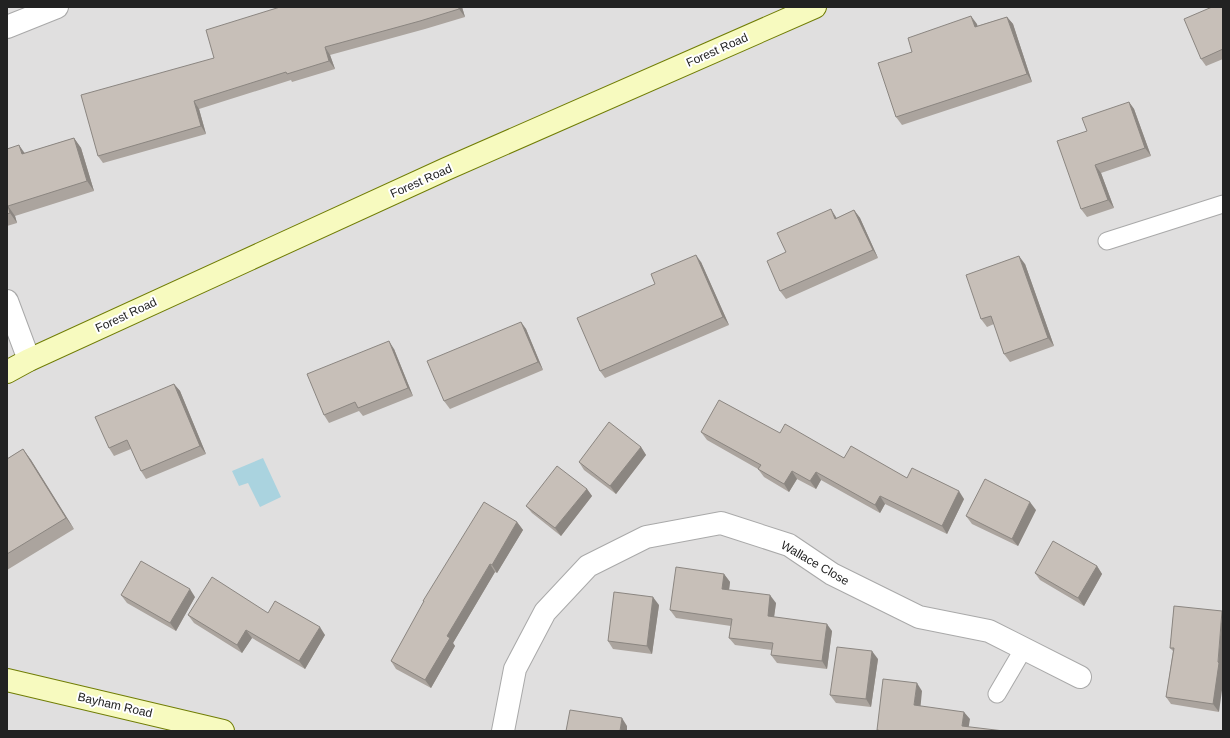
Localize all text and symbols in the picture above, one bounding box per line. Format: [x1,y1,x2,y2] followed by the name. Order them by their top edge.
[684,30,750,70] street label: Forest Road
[388,161,454,201] street label: Forest Road
[93,295,159,335] street label: Forest Road
[778,538,852,588] street label: Wallace Close
[76,690,154,720] street label: Bayham Road

